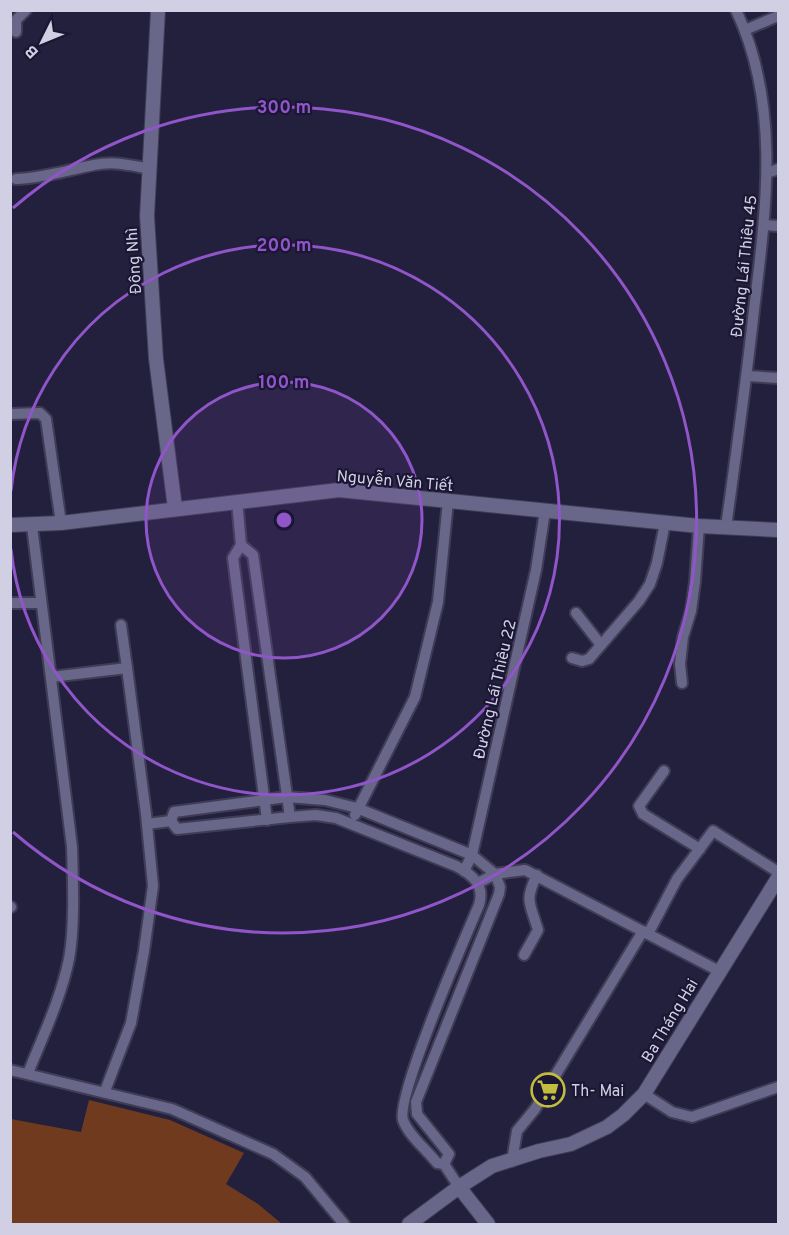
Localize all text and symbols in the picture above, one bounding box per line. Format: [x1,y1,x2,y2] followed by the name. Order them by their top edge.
[12,12,72,72] north arrow
[21,40,44,62] text: B
[257,97,311,120] text: 300 m
[728,194,762,338] street label: Đường Lái Thiêu 45
[123,227,147,295] street label: Đông Nhì
[256,235,312,258] text: 200 m
[258,372,310,395] text: 100 m
[336,465,454,497] street label: Nguyễn Văn Tiết
[274,510,294,530] centre of rings
[470,618,522,761] street label: Đường Lái Thiêu 22
[638,976,704,1067] street label: Ba Tháng Hai
[530,1072,566,1108] supermarket icon: Th- Mai
[571,1082,624,1102] place label: Th- Mai

